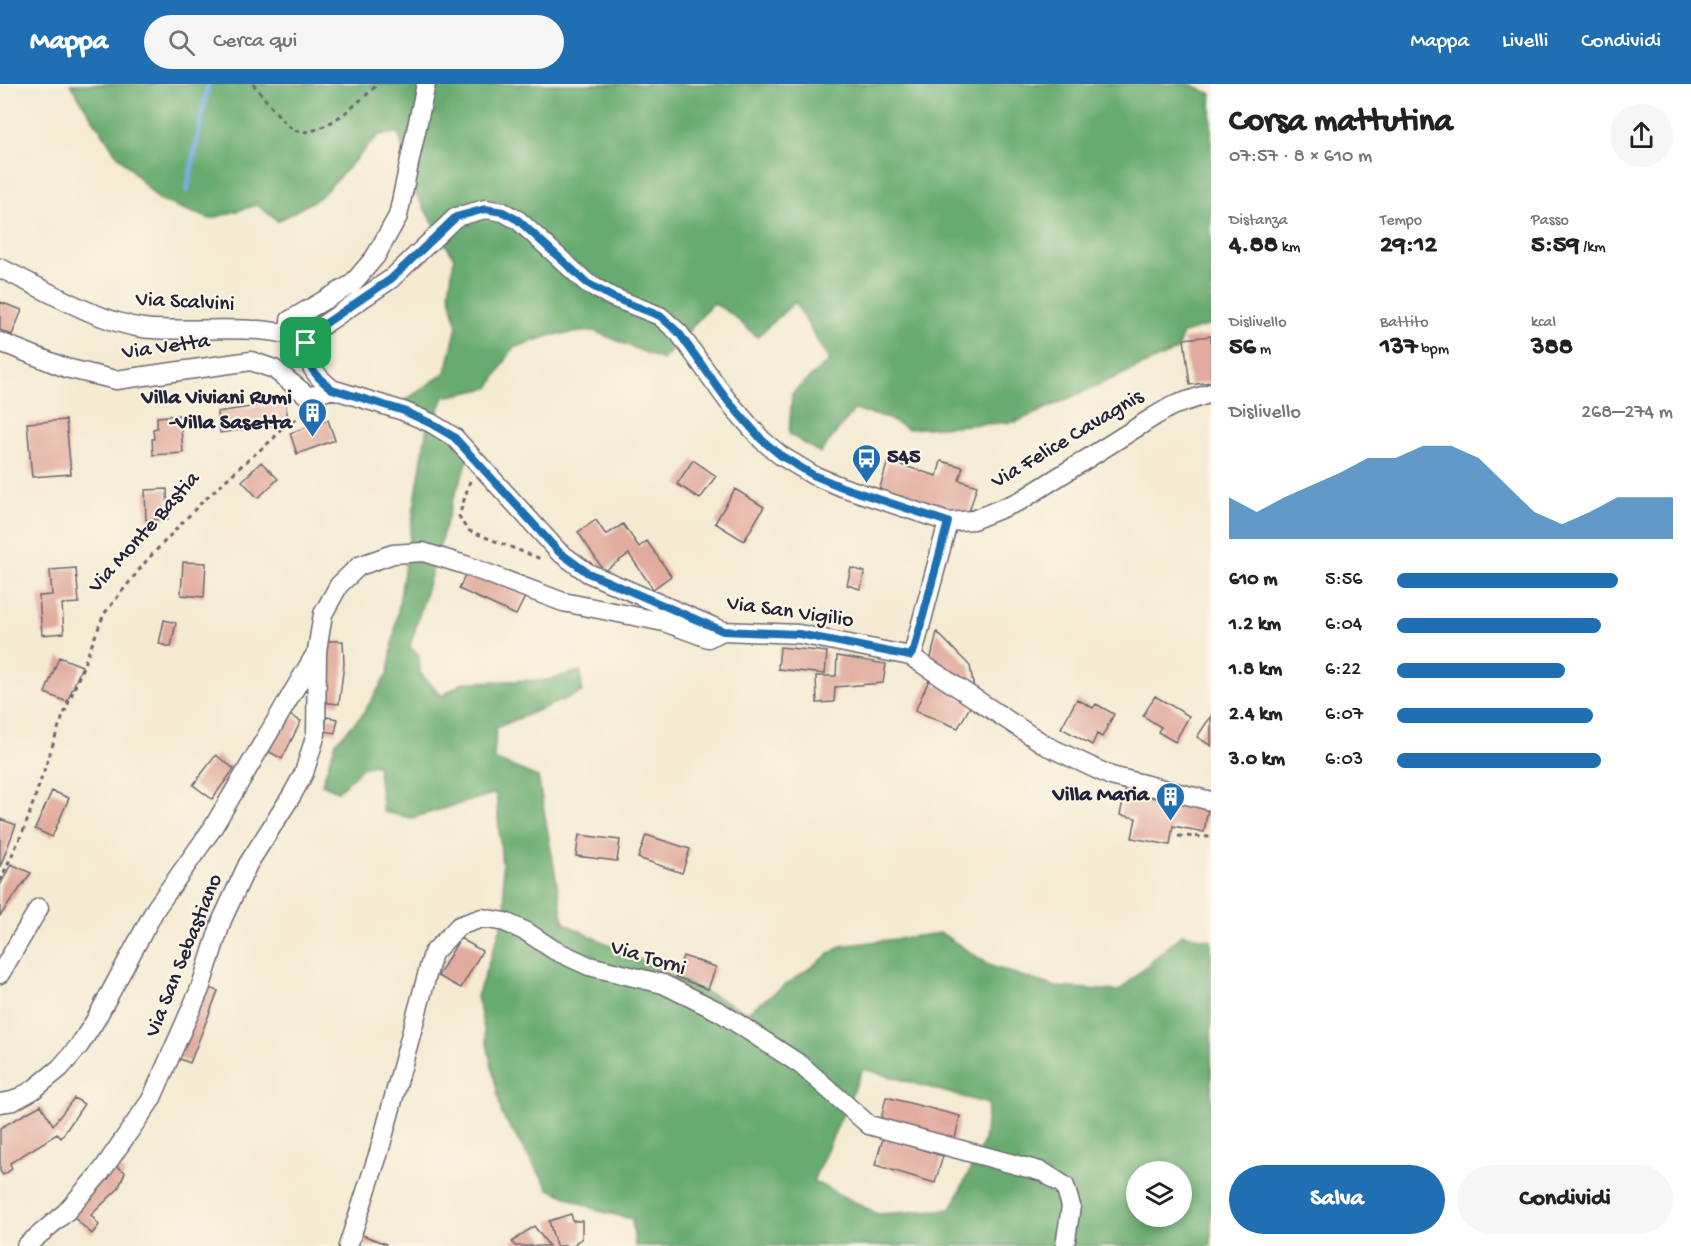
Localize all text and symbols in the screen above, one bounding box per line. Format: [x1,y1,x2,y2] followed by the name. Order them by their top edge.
[144,15,564,69] search box
[30,26,108,59] text: Mappa
[165,26,198,59] icon: search
[213,29,297,55] text: Cerca qui
[1410,30,1469,55] text: Mappa
[1502,30,1548,55] text: Livelli
[1581,30,1661,55] text: Condividi
[1229,104,1453,142] text: Corsa mattutina
[1610,104,1673,167] button: share
[1229,146,1372,169] text: 07:57 · 8 × 610 m
[1229,212,1288,231] text: Distanza
[1380,212,1422,231] text: Tempo
[1531,212,1569,231] text: Passo
[1229,231,1278,262] text: 4.88
[1380,231,1437,262] text: 29:12
[1531,231,1580,262] text: 5:59
[1278,239,1300,258] text: km
[1580,239,1606,258] text: /km
[134,287,235,319] street label: Via Scalvini
[1229,314,1286,333] text: Dislivello
[1380,314,1428,333] text: Battito
[1531,314,1556,333] text: kcal
[280,317,331,368] pin
[289,326,322,359] icon: arrive
[120,329,212,367] street label: Via Vetta
[1229,333,1256,364] text: 56
[1380,333,1418,364] text: 137
[1531,333,1573,364] text: 388
[1256,341,1271,360] text: m
[1418,341,1449,360] text: bpm
[986,384,1149,496] street label: Via Felice Cavagnis
[141,386,294,437] place label: Villa Viviani Rumi -Villa Sasetta
[297,396,329,438] building icon: Villa Viviani Rumi -Villa Sasetta
[1229,402,1301,425] text: Dislivello
[1581,402,1673,425] text: 268–274 m
[850,442,882,484] bus stop icon: 545
[887,445,921,471] place label: 545
[83,466,207,600] street label: Via Monte Bastia
[1229,569,1278,592] text: 610 m
[1325,569,1362,592] text: 5:56
[724,591,855,635] street label: Via San Vigilio
[1229,614,1281,637] text: 1.2 km
[1325,614,1362,637] text: 6:04
[1229,659,1282,682] text: 1.8 km
[1325,659,1361,682] text: 6:22
[1229,704,1282,727] text: 2.4 km
[1325,704,1363,727] text: 6:07
[1229,749,1285,772] text: 3.0 km
[1325,749,1363,772] text: 6:03
[1154,780,1186,822] building icon: Villa Maria
[1052,783,1151,809] place label: Villa Maria
[140,871,230,1042] street label: Via San Sebastiano
[606,935,689,983] street label: Via Torni
[1126,1161,1192,1227] map controls
[1126,1161,1192,1227] button: layers
[1229,1165,1445,1234] button: Salva
[1457,1165,1673,1234] button: Condividi

